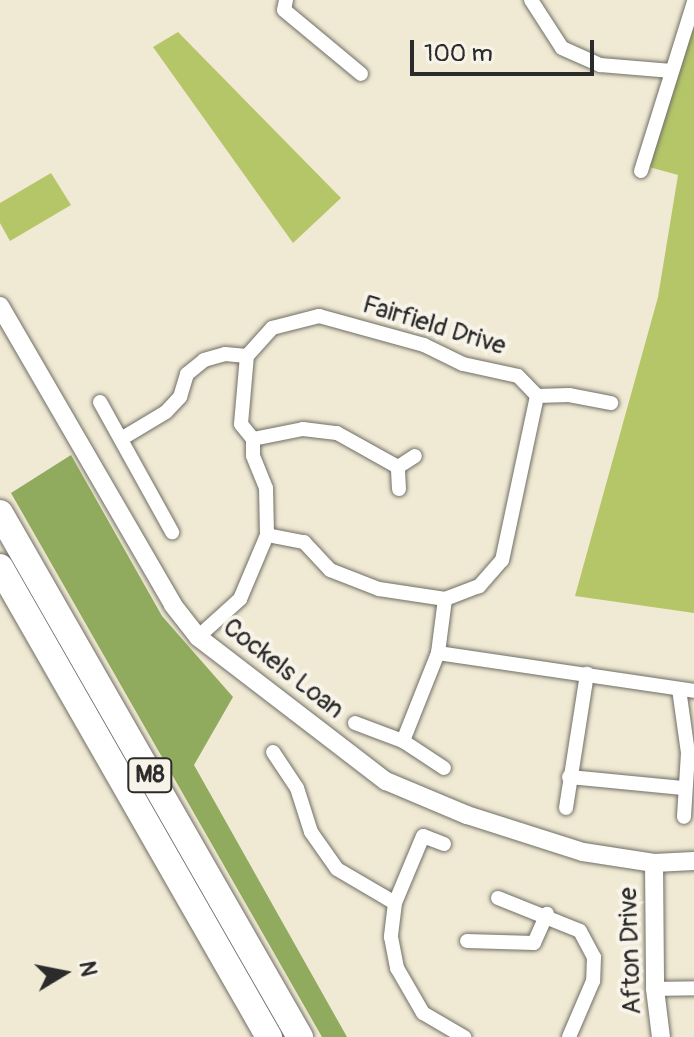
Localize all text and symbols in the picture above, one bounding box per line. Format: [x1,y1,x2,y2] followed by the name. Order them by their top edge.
[414,24,598,74] scale bar
[424,39,493,68] text: 100 m
[359,289,509,363] street label: Fairfield Drive
[216,612,350,726] street label: Cockels Loan
[126,755,174,795] road number: M8
[613,887,649,1015] street label: Afton Drive
[24,933,104,1013] north arrow
[73,959,103,979] text: N

